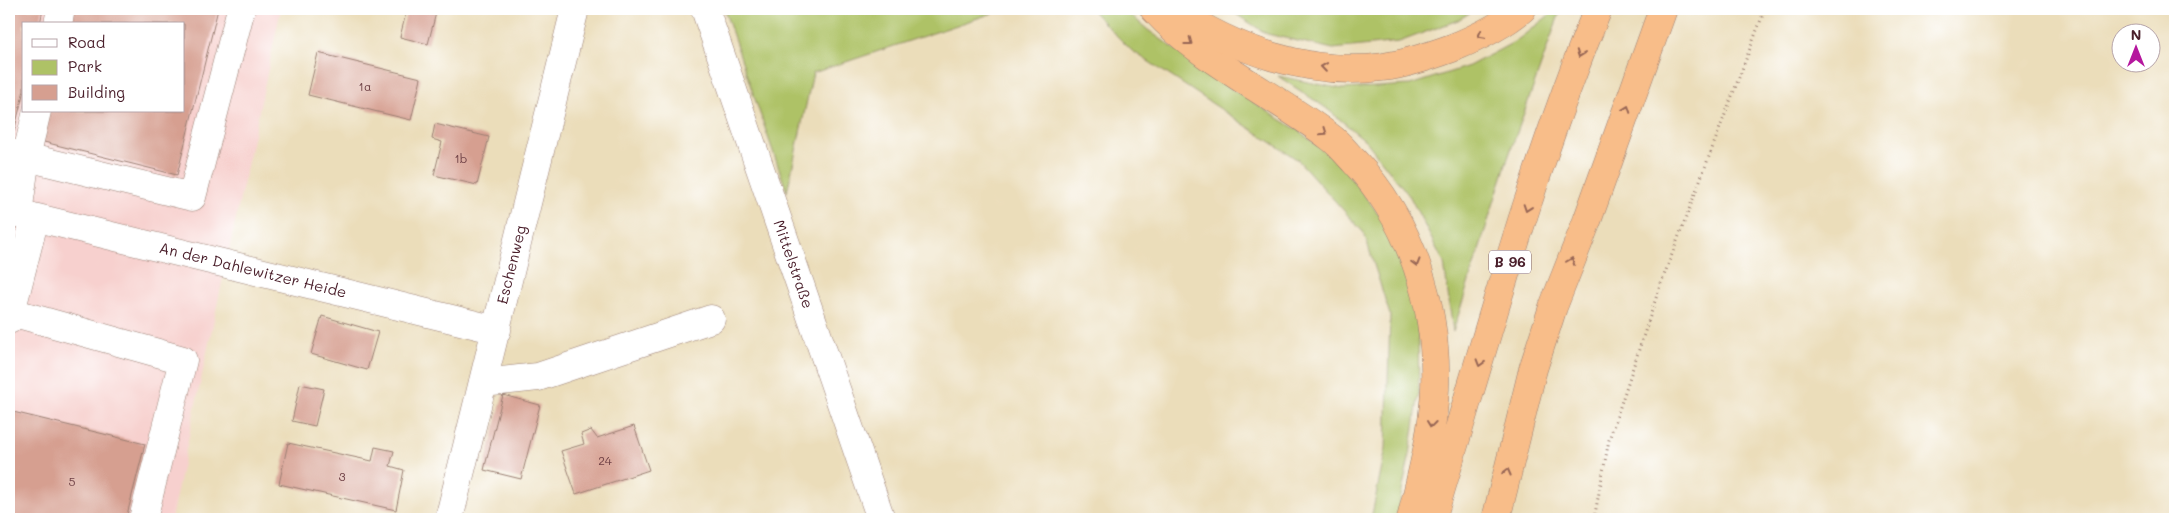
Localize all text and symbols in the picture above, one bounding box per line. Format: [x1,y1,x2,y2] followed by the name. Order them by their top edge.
[22,22,185,112] legend
[2112,22,2162,72] north arrow
[2131,25,2141,44] text: N
[1477,29,1486,39] one-way arrow
[68,32,105,52] text: Road
[1183,36,1192,44] one-way arrow
[1576,49,1586,58] one-way arrow
[68,56,102,76] text: Park
[1320,62,1328,73] one-way arrow
[359,78,371,94] house number: 1a
[68,82,125,102] text: Building
[1621,105,1631,114] one-way arrow
[1318,126,1328,135] one-way arrow
[454,150,468,166] house number: 1b
[1523,203,1533,211] one-way arrow
[769,217,819,311] street label: Mittelstraße
[492,223,530,306] street label: Eschenweg
[157,237,349,302] street label: An der Dahlewitzer Heide
[1489,250,1531,274] road number: B 96
[1565,257,1575,266] one-way arrow
[1410,259,1420,267] one-way arrow
[1475,358,1485,367] one-way arrow
[1426,420,1437,428] one-way arrow
[598,452,612,468] house number: 24
[1501,467,1512,476] one-way arrow
[338,468,346,484] house number: 3
[69,473,76,489] house number: 5

